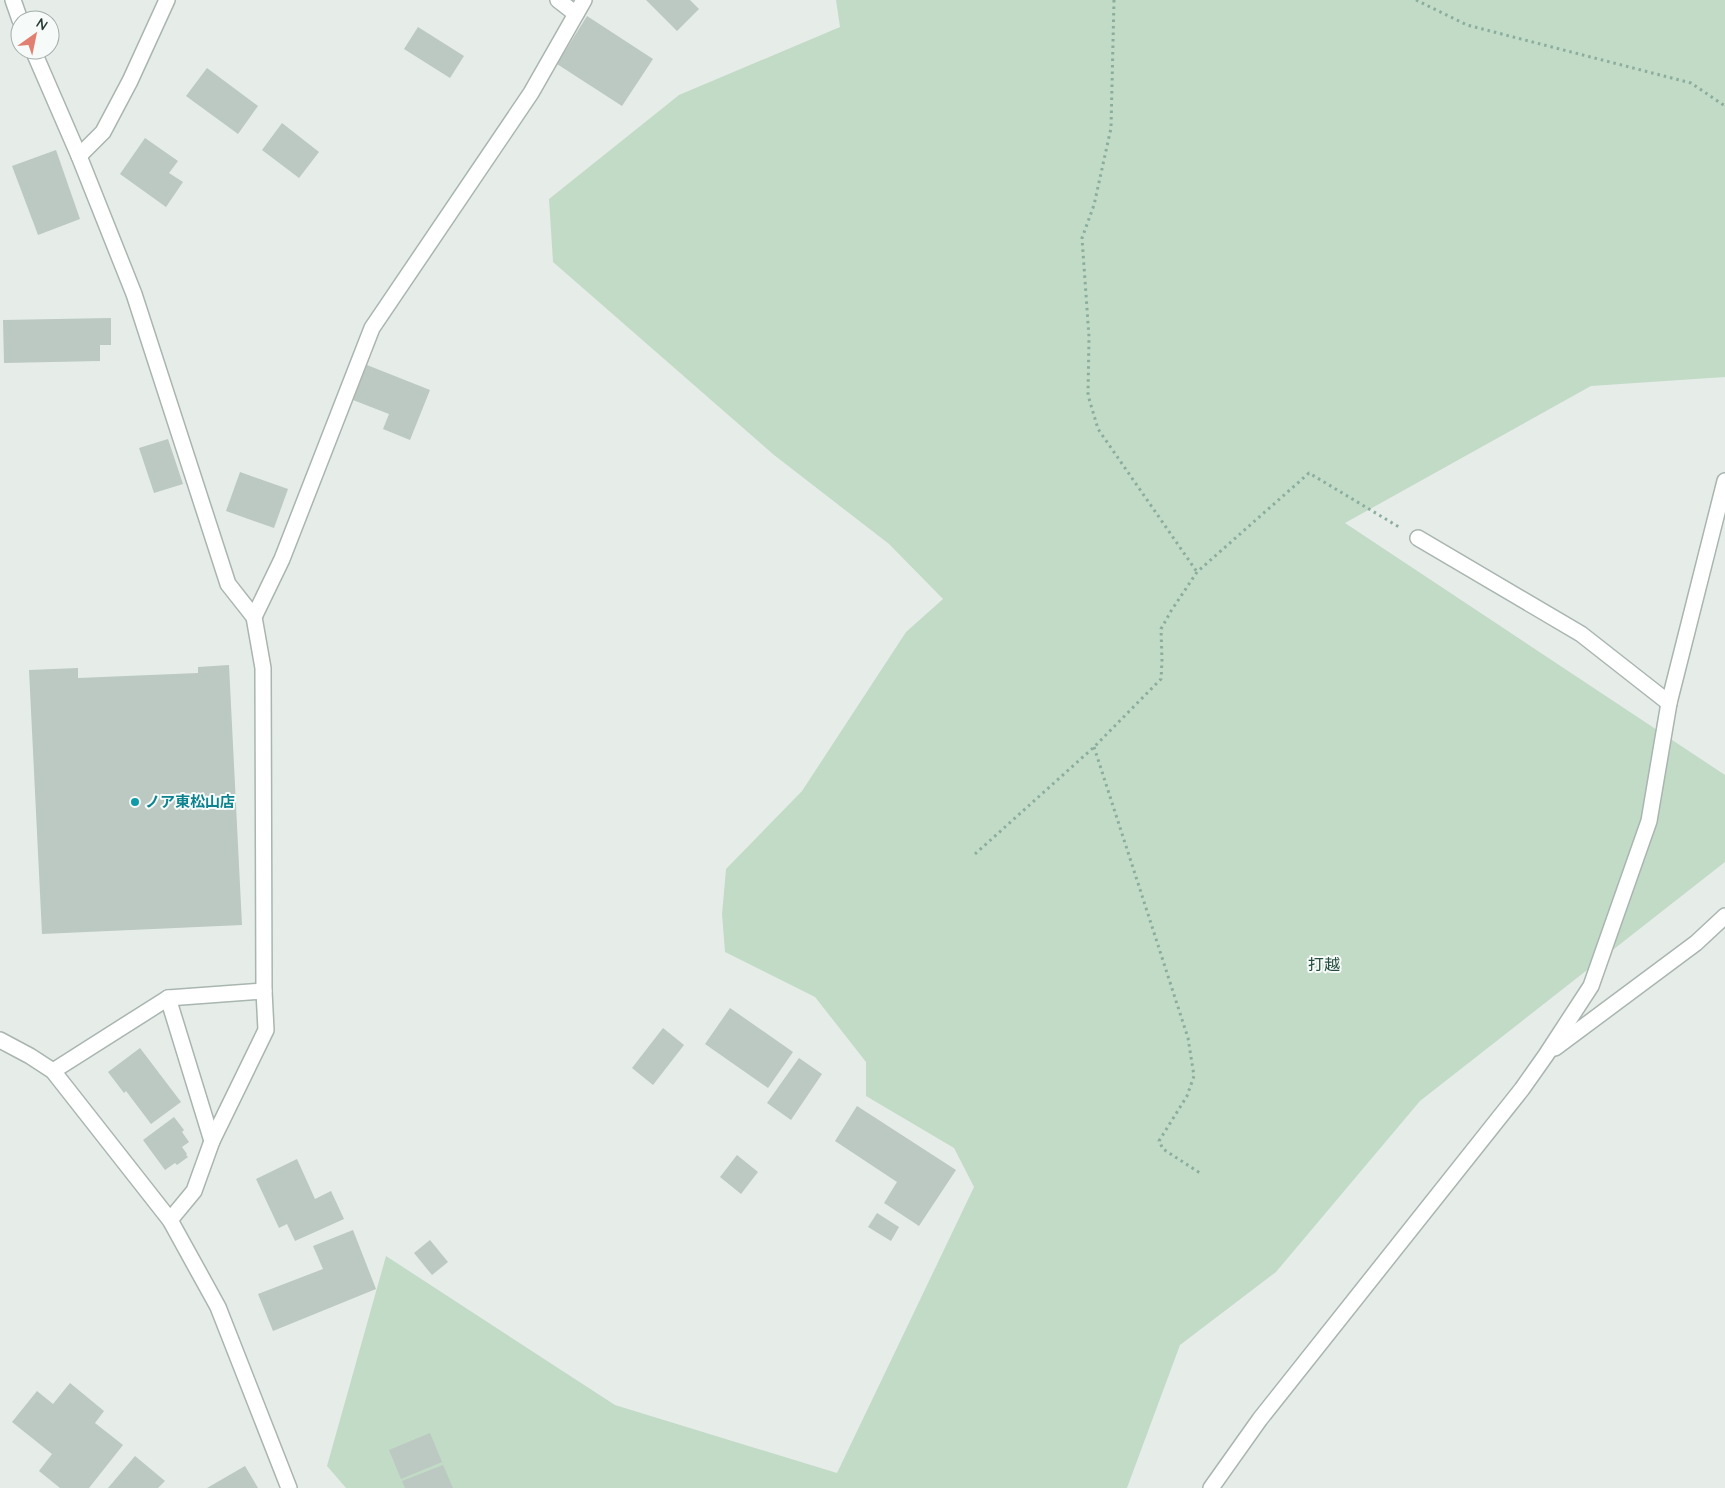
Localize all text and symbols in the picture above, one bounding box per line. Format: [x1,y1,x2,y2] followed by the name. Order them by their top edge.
[10,10,60,60] north arrow
[33,14,51,34] text: N
[145,792,235,811] place label: ノア東松山店
[129,796,141,808] marker: ノア東松山店
[1308,954,1340,974] district label: 打越

